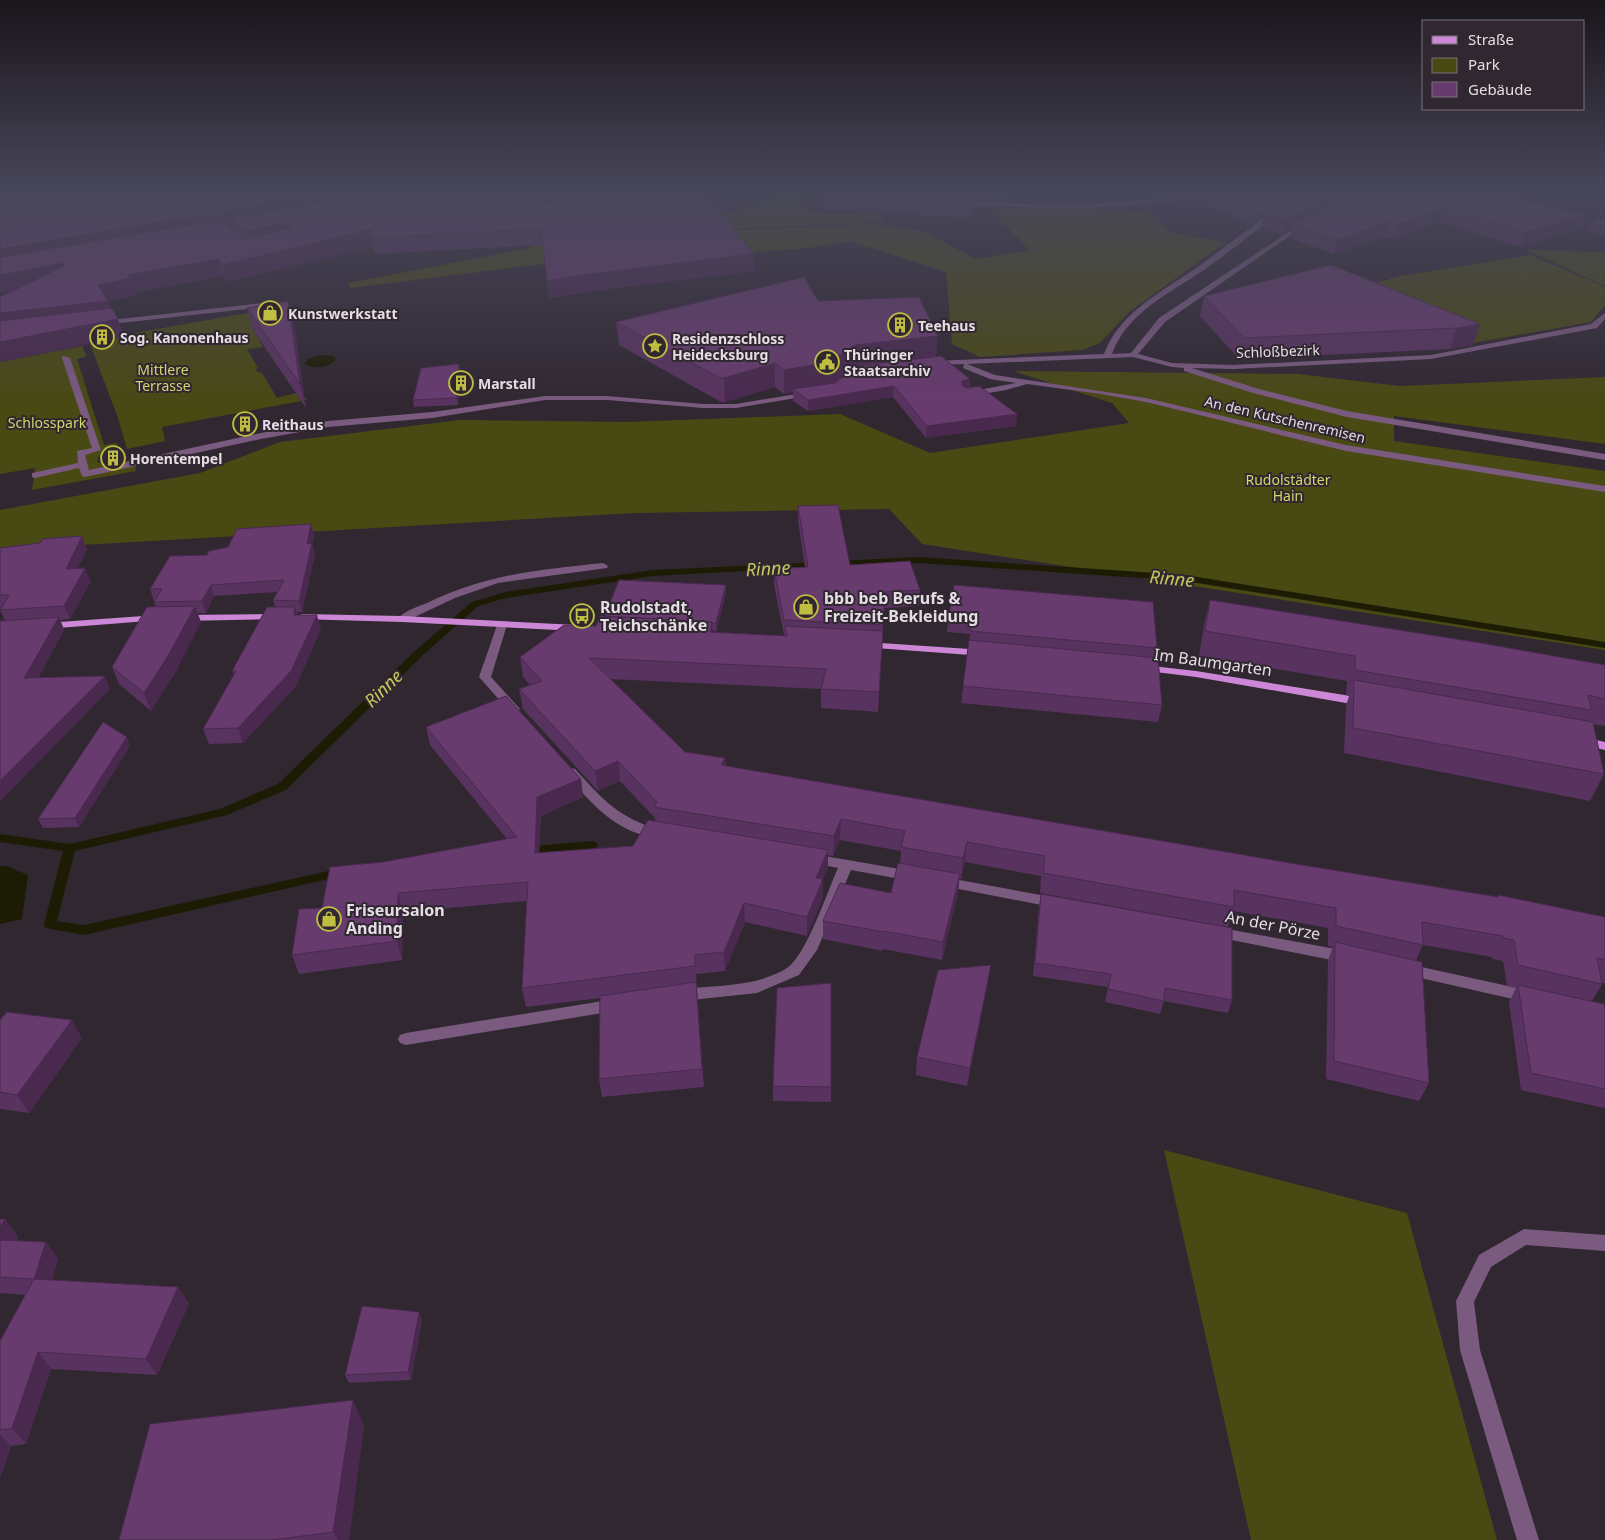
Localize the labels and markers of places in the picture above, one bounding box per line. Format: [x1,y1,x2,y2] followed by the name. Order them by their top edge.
[257,300,283,326] shop icon: Kunstwerkstatt
[288,304,398,323] place label: Kunstwerkstatt
[887,312,913,338] building icon: Teehaus
[918,316,975,335] place label: Teehaus
[89,324,115,350] building icon: Sog. Kanonenhaus
[120,328,249,347] place label: Sog. Kanonenhaus
[672,329,784,364] place label: Residenzschloss Heidecksburg
[642,333,668,359] place icon: Residenzschloss Heidecksburg
[844,345,931,380] place label: Thüringer Staatsarchiv
[814,349,840,375] public building icon: Thüringer Staatsarchiv
[448,370,474,396] building icon: Marstall
[478,374,536,393] place label: Marstall
[232,411,258,437] building icon: Reithaus
[262,415,323,434] place label: Reithaus
[100,445,126,471] building icon: Horentempel
[130,449,222,468] place label: Horentempel
[824,587,978,627] place label: bbb beb Berufs & Freizeit-Bekleidung
[793,594,819,620] shop icon: bbb beb Berufs & Freizeit-Bekleidung
[600,596,707,636] place label: Rudolstadt, Teichschänke
[569,603,595,629] bus stop icon: Rudolstadt, Teichschänke
[346,899,445,939] place label: Friseursalon Anding
[316,906,342,932] shop icon: Friseursalon Anding

